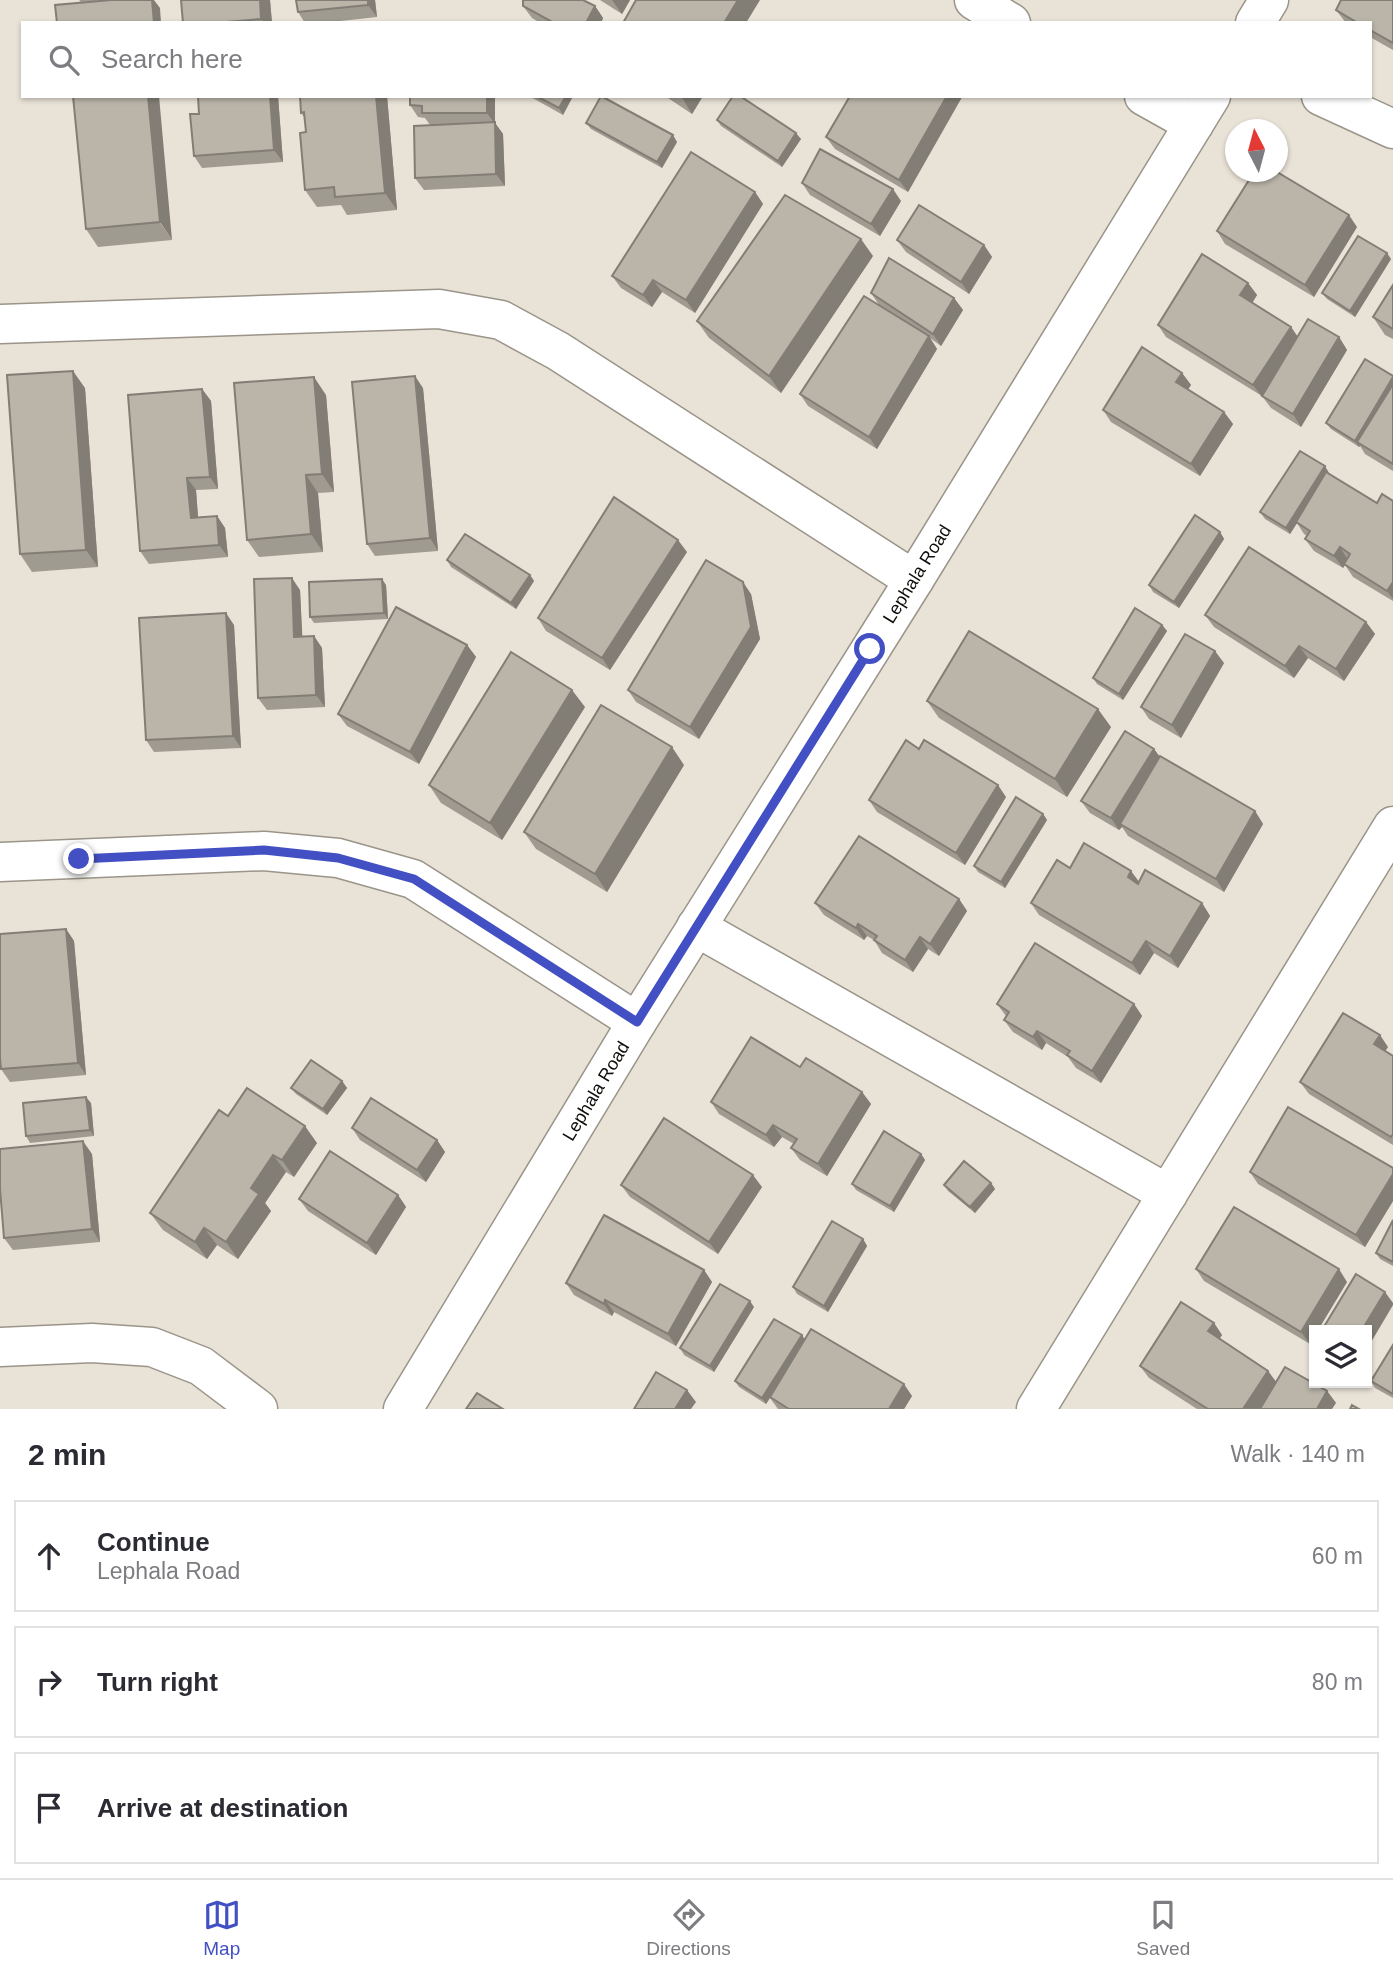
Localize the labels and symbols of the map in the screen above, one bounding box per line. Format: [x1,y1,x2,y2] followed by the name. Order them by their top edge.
[1225,119,1288,182] north arrow
[879,521,955,627] street label: Lephala Road
[854,633,885,664] route start
[63,843,94,874] route end
[559,1038,633,1144] street label: Lephala Road

